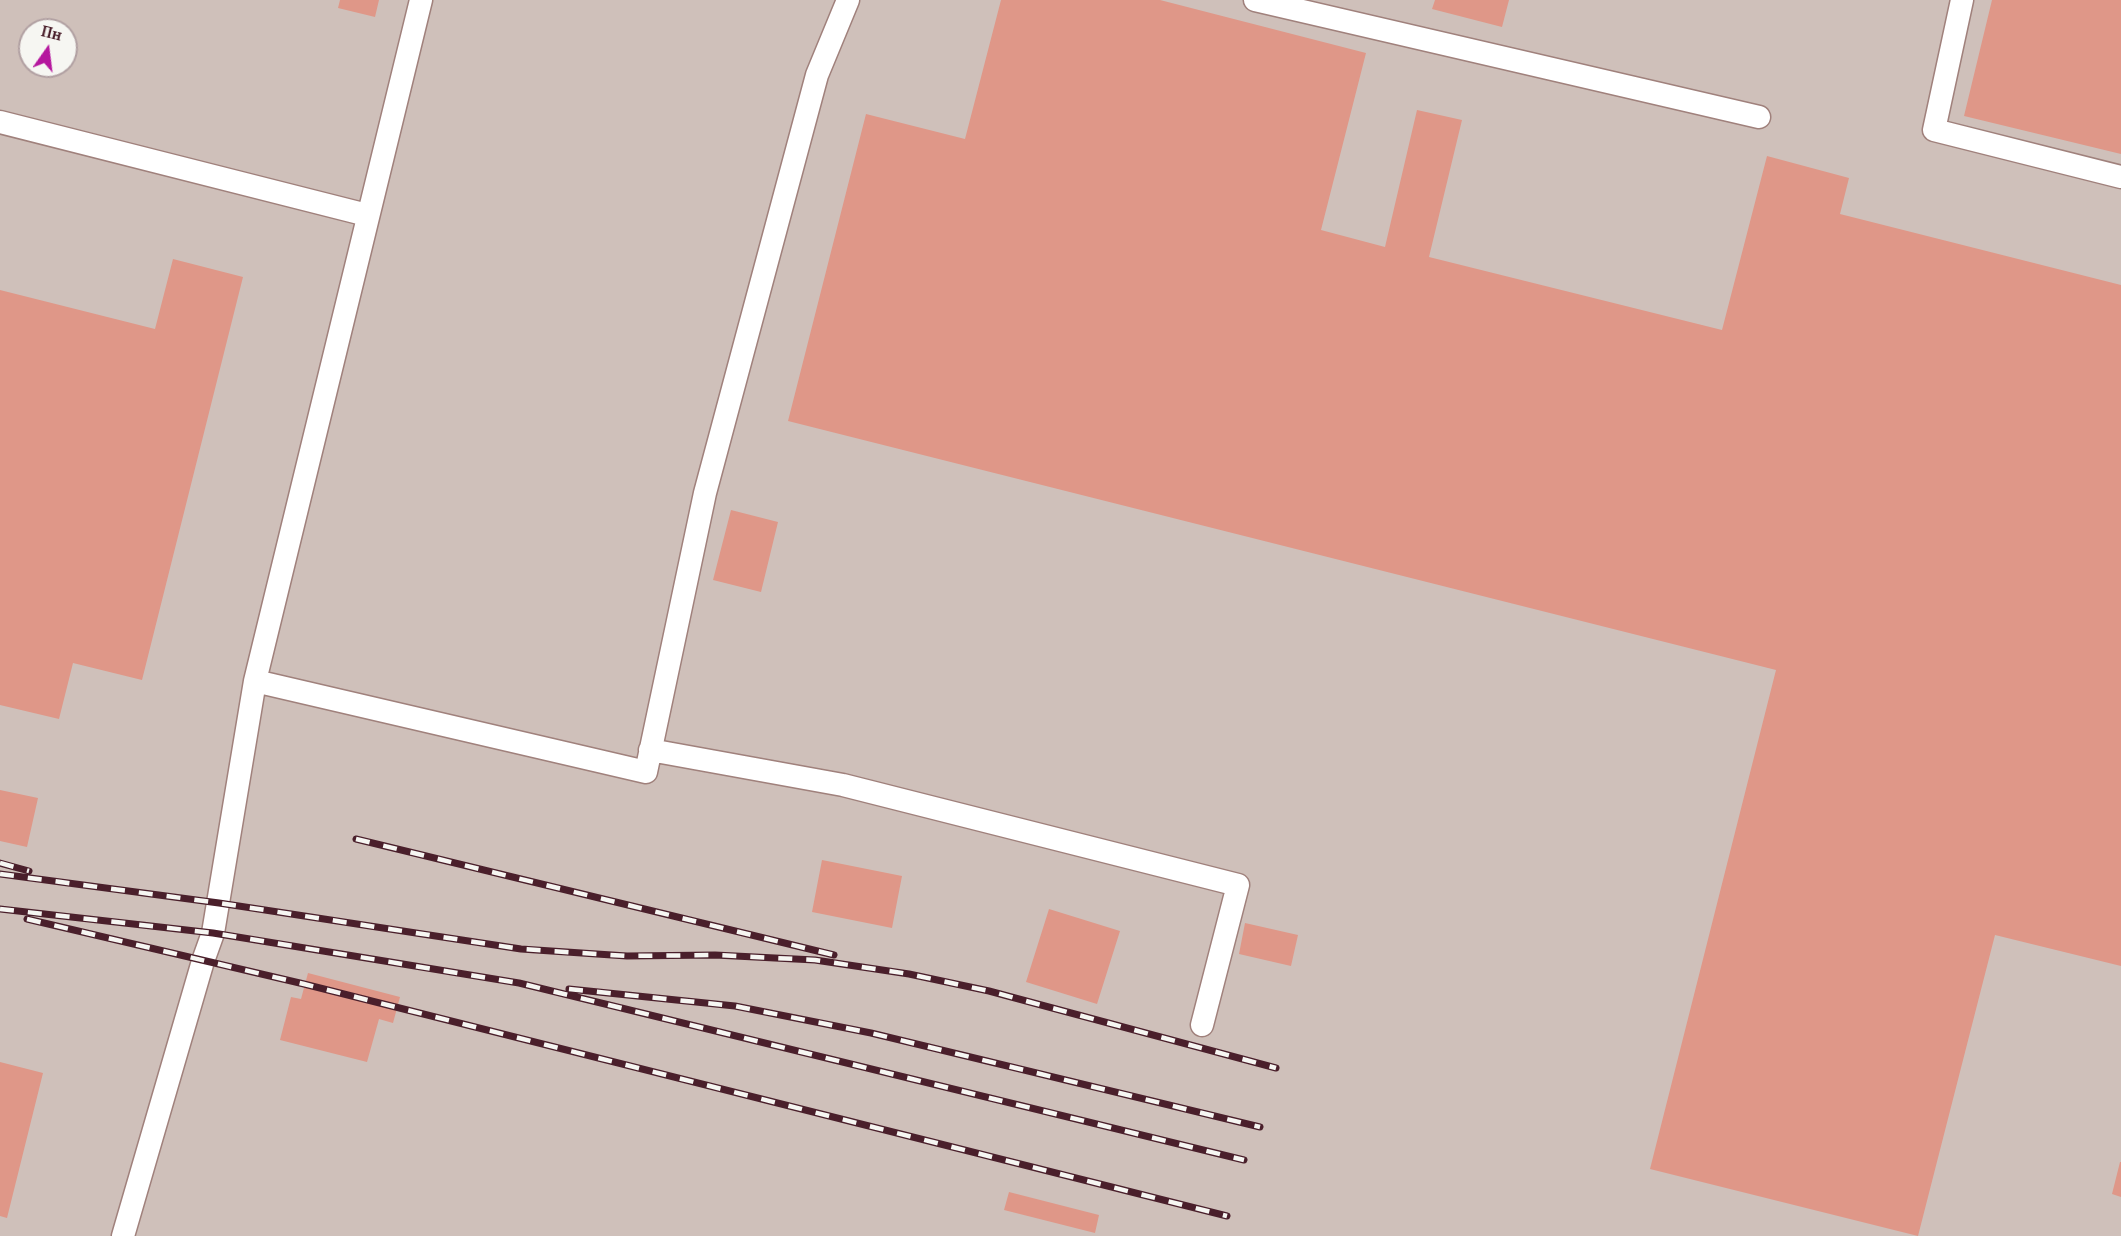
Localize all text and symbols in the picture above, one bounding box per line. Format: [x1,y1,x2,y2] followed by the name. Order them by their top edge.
[18,18,78,78] north arrow
[39,18,65,47] text: Пн

